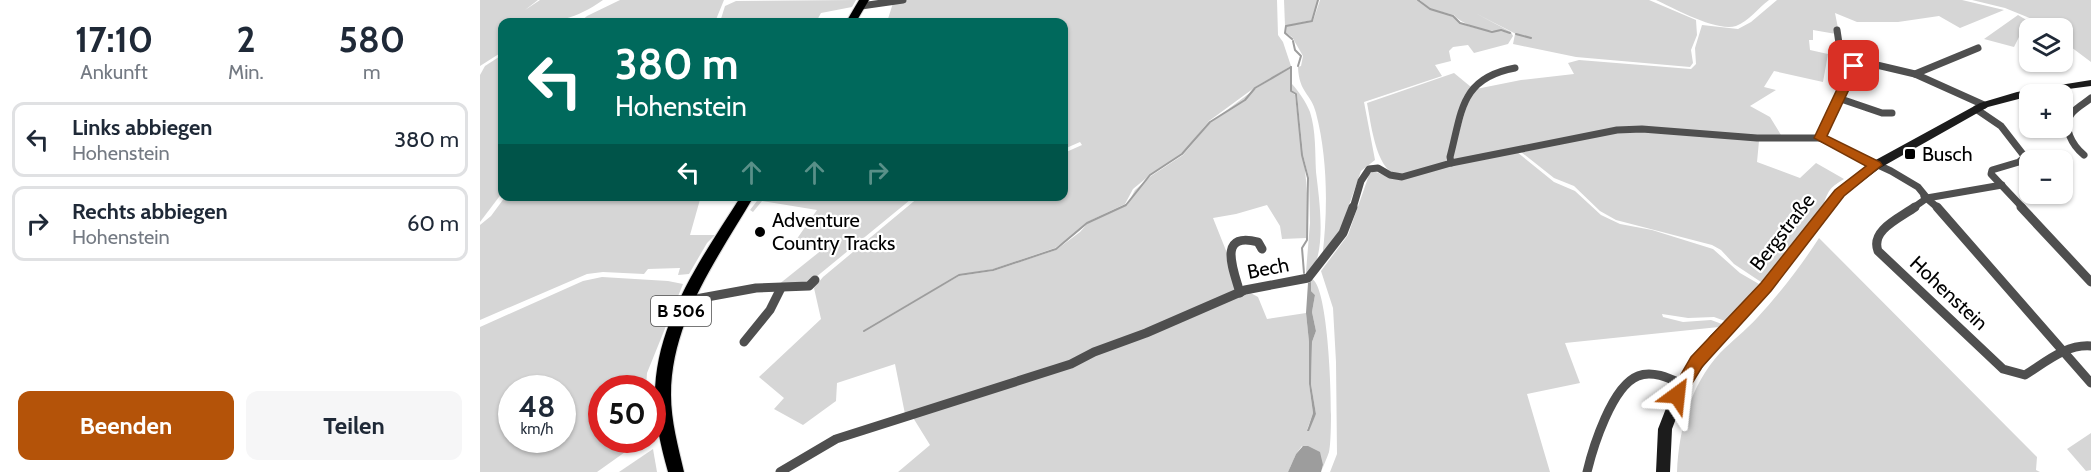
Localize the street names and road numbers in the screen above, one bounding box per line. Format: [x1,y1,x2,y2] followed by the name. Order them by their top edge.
[1745,189,1819,275] street label: Bergstraße
[1905,251,1993,335] street label: Hohenstein
[1245,252,1291,284] street label: Bech
[651,296,711,326] road number: B 506

